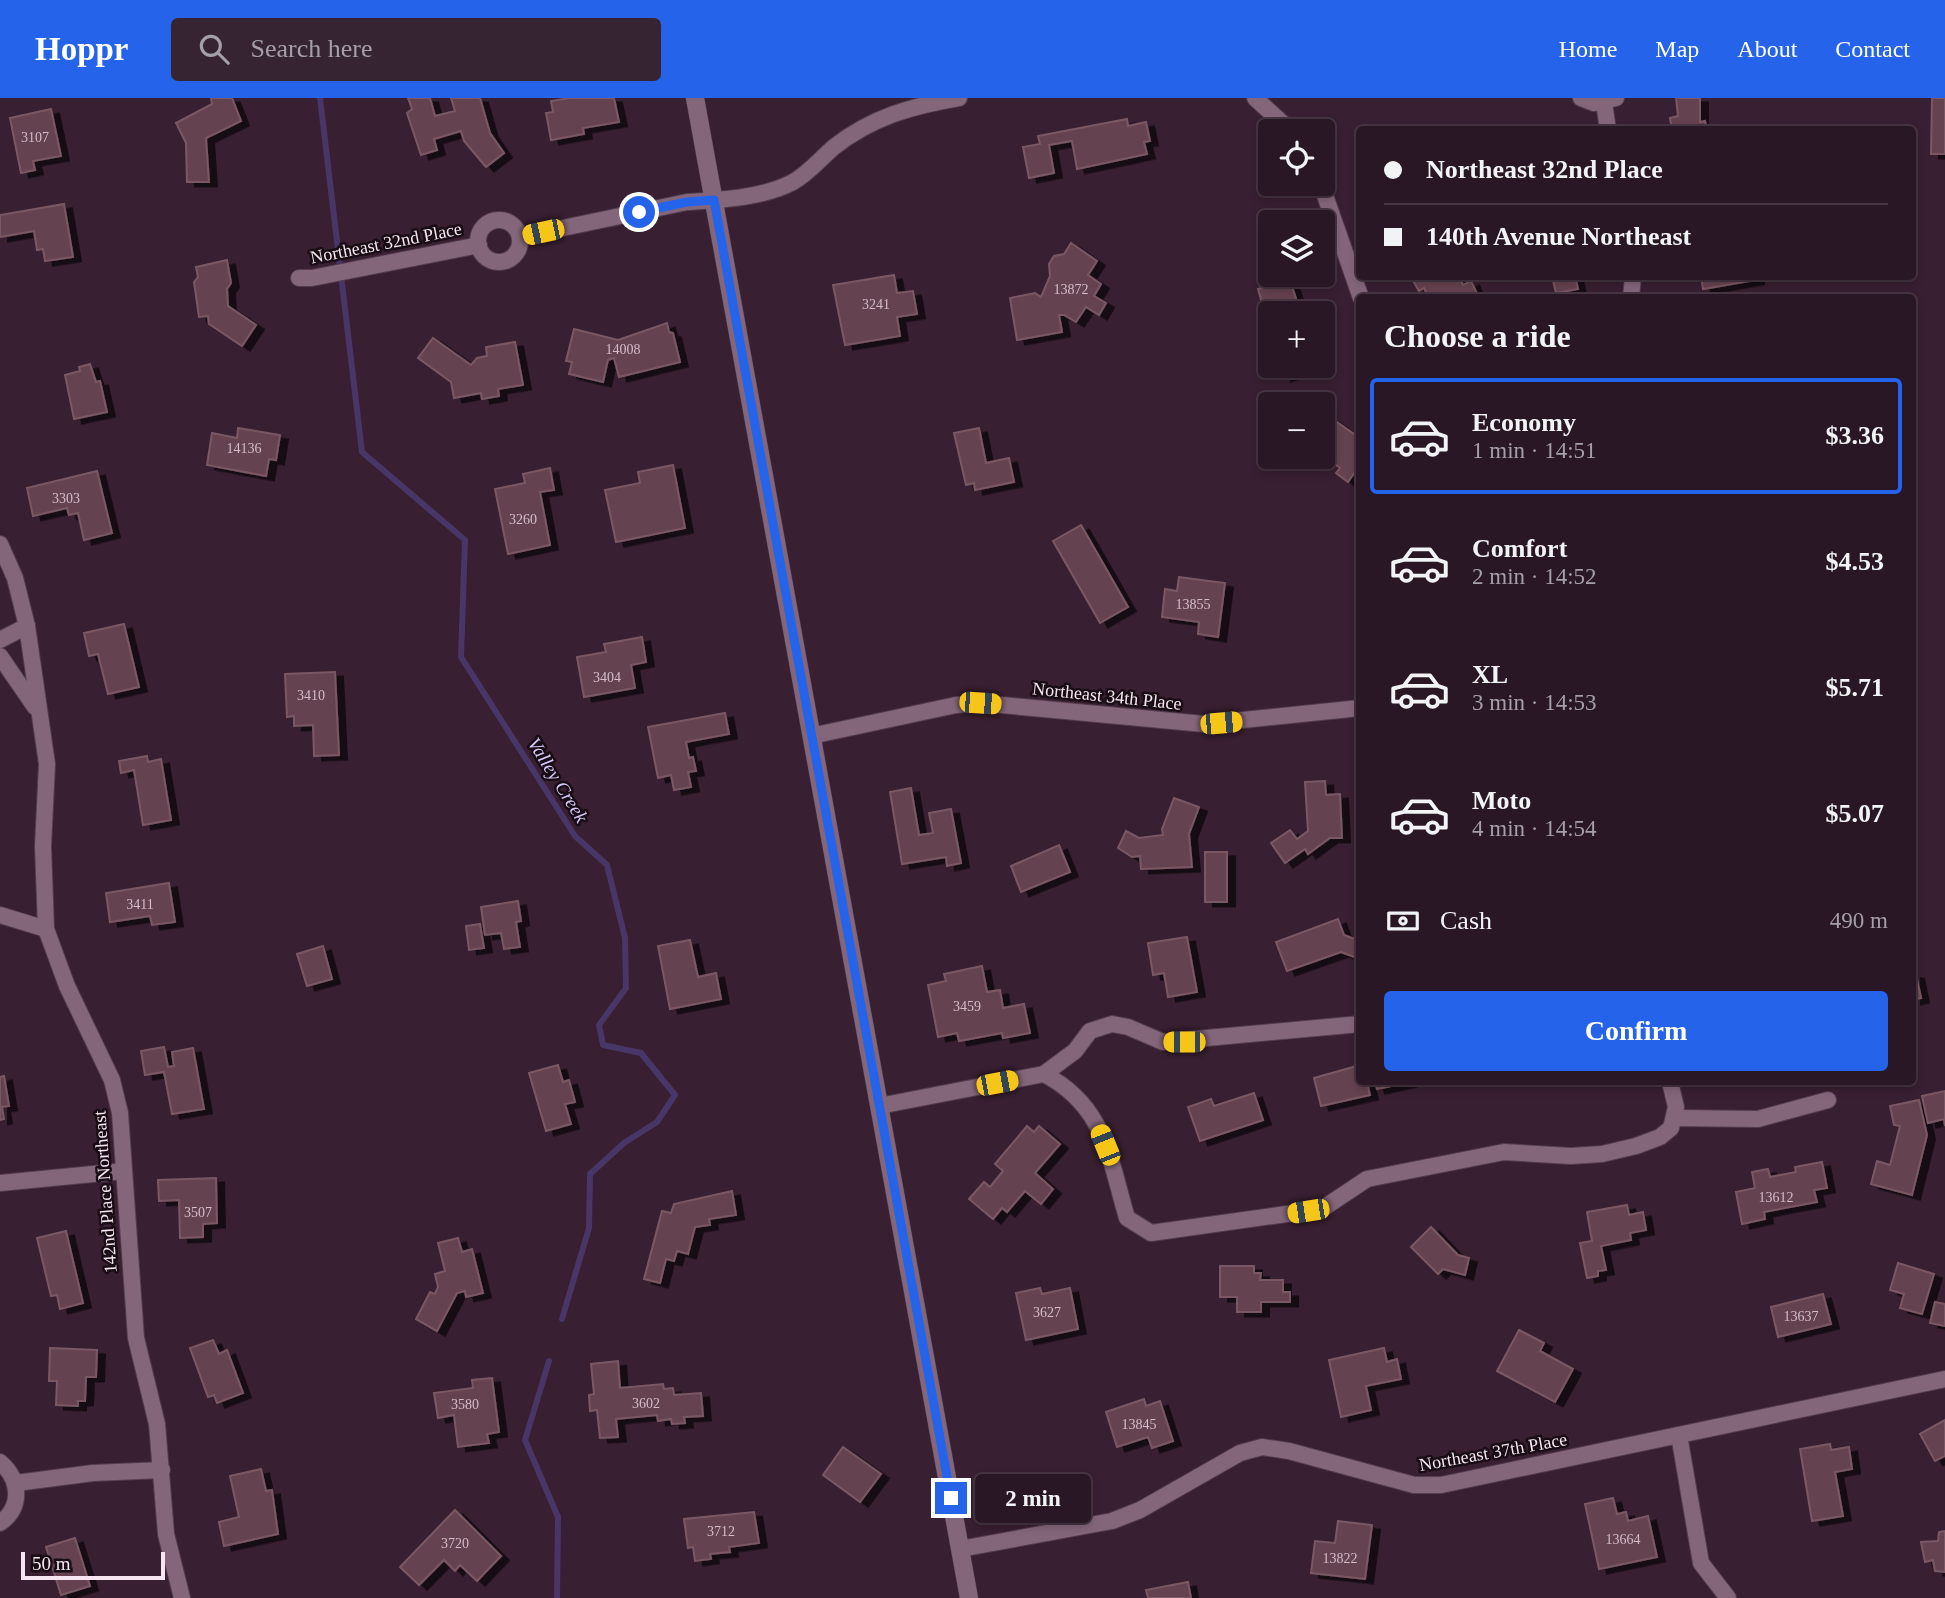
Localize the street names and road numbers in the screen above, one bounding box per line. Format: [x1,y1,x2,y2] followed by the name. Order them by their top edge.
[309,218,463,268] street label: Northeast 32nd Place
[1031,678,1183,714] street label: Northeast 34th Place
[89,1110,121,1274] street label: 142nd Place Northeast
[1417,1429,1569,1475] street label: Northeast 37th Place

